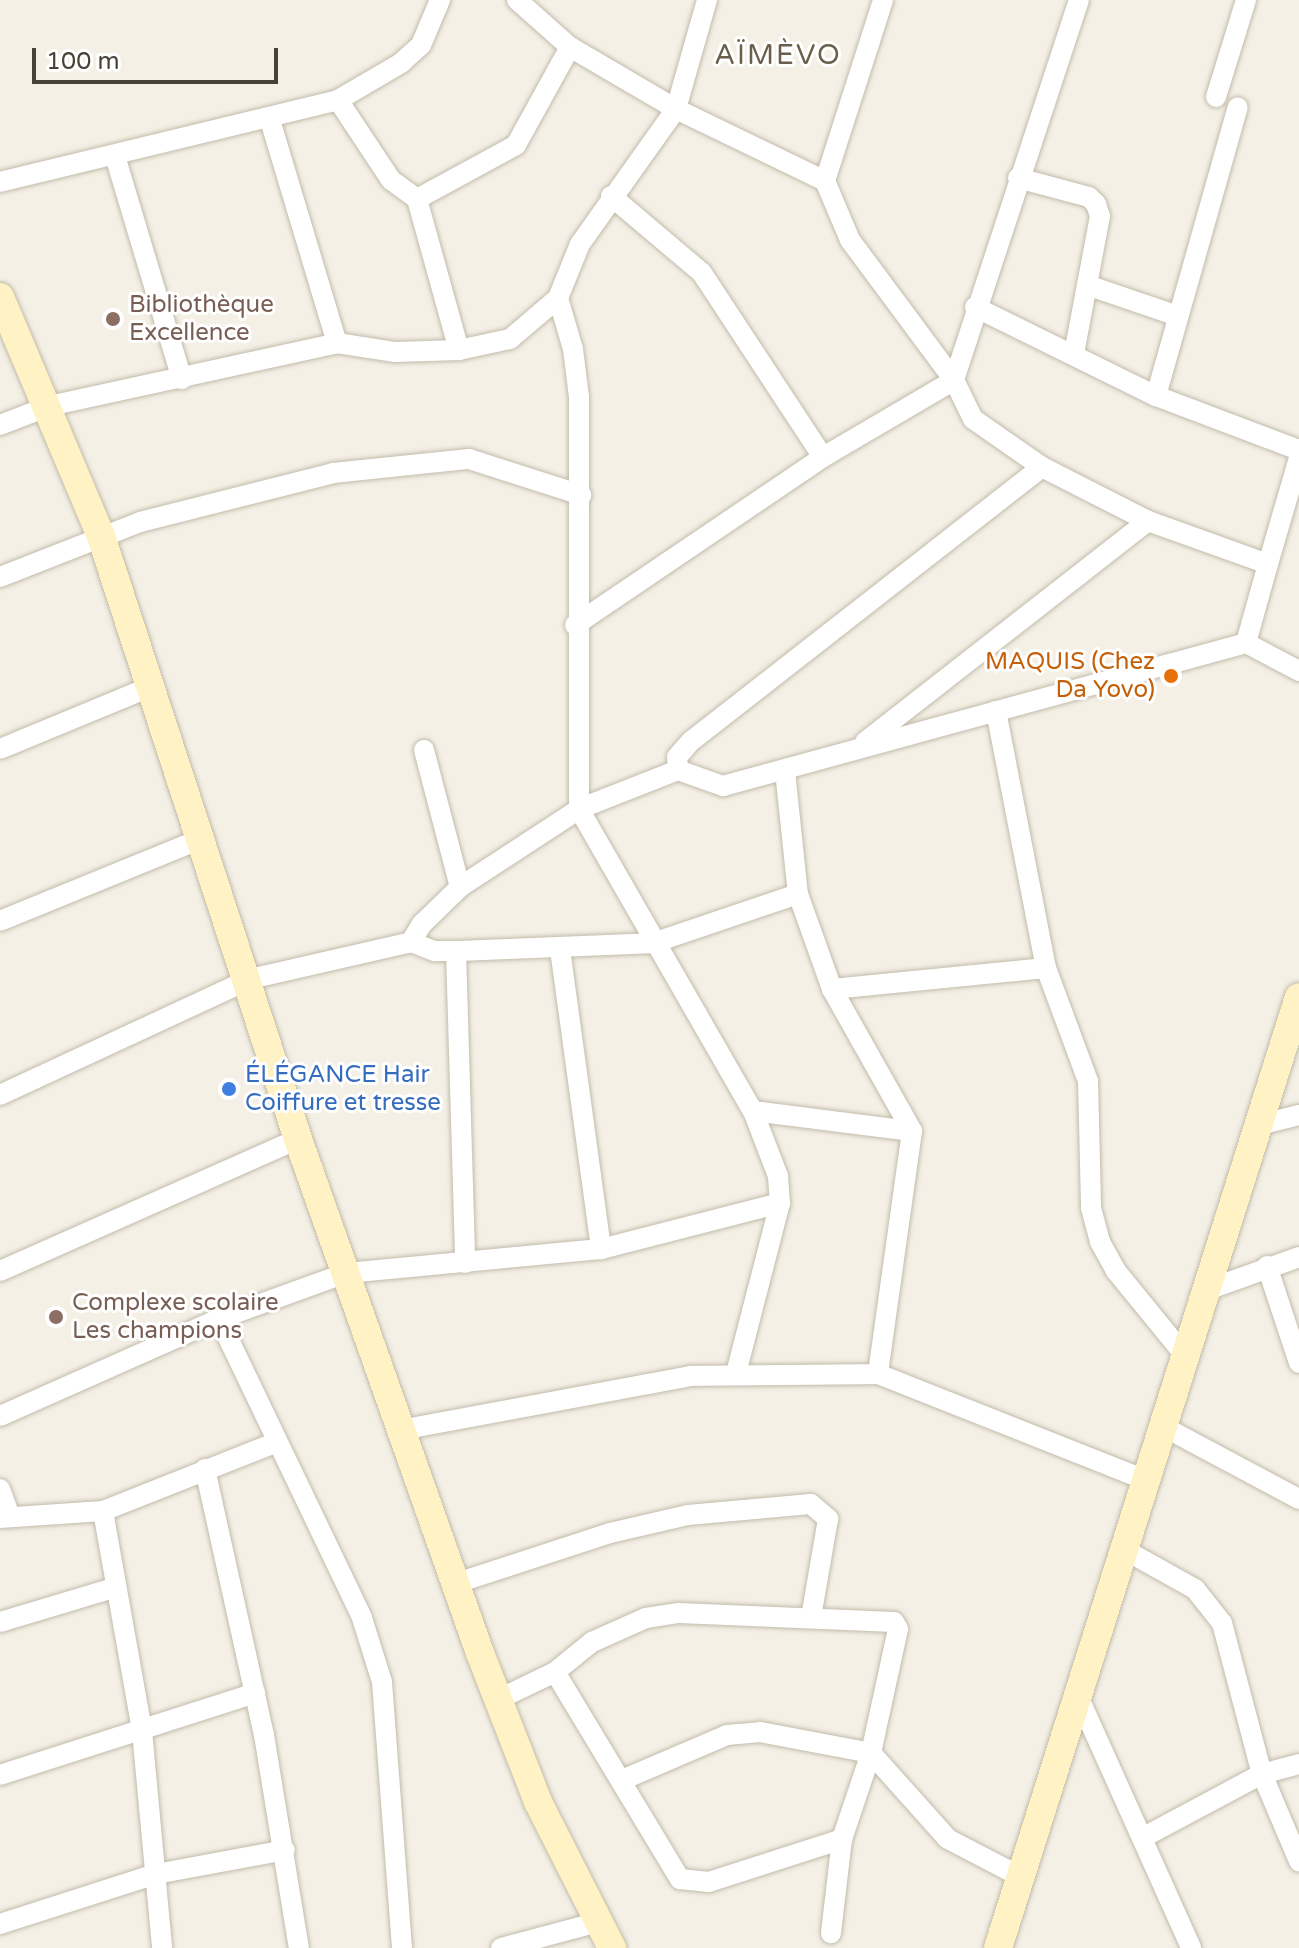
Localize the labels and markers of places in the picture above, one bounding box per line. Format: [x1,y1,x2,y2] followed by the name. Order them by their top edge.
[129,291,274,347] place label: Bibliothèque Excellence
[104,310,122,328] marker: Bibliothèque Excellence
[985,648,1155,704] place label: MAQUIS (Chez Da Yovo)
[1162,667,1180,685] marker: MAQUIS (Chez Da Yovo)
[245,1061,441,1117] place label: ÉLÉGANCE Hair Coiffure et tresse
[220,1080,238,1098] marker: ÉLÉGANCE Hair Coiffure et tresse
[72,1289,279,1345] place label: Complexe scolaire Les champions
[47,1308,65,1326] marker: Complexe scolaire Les champions

